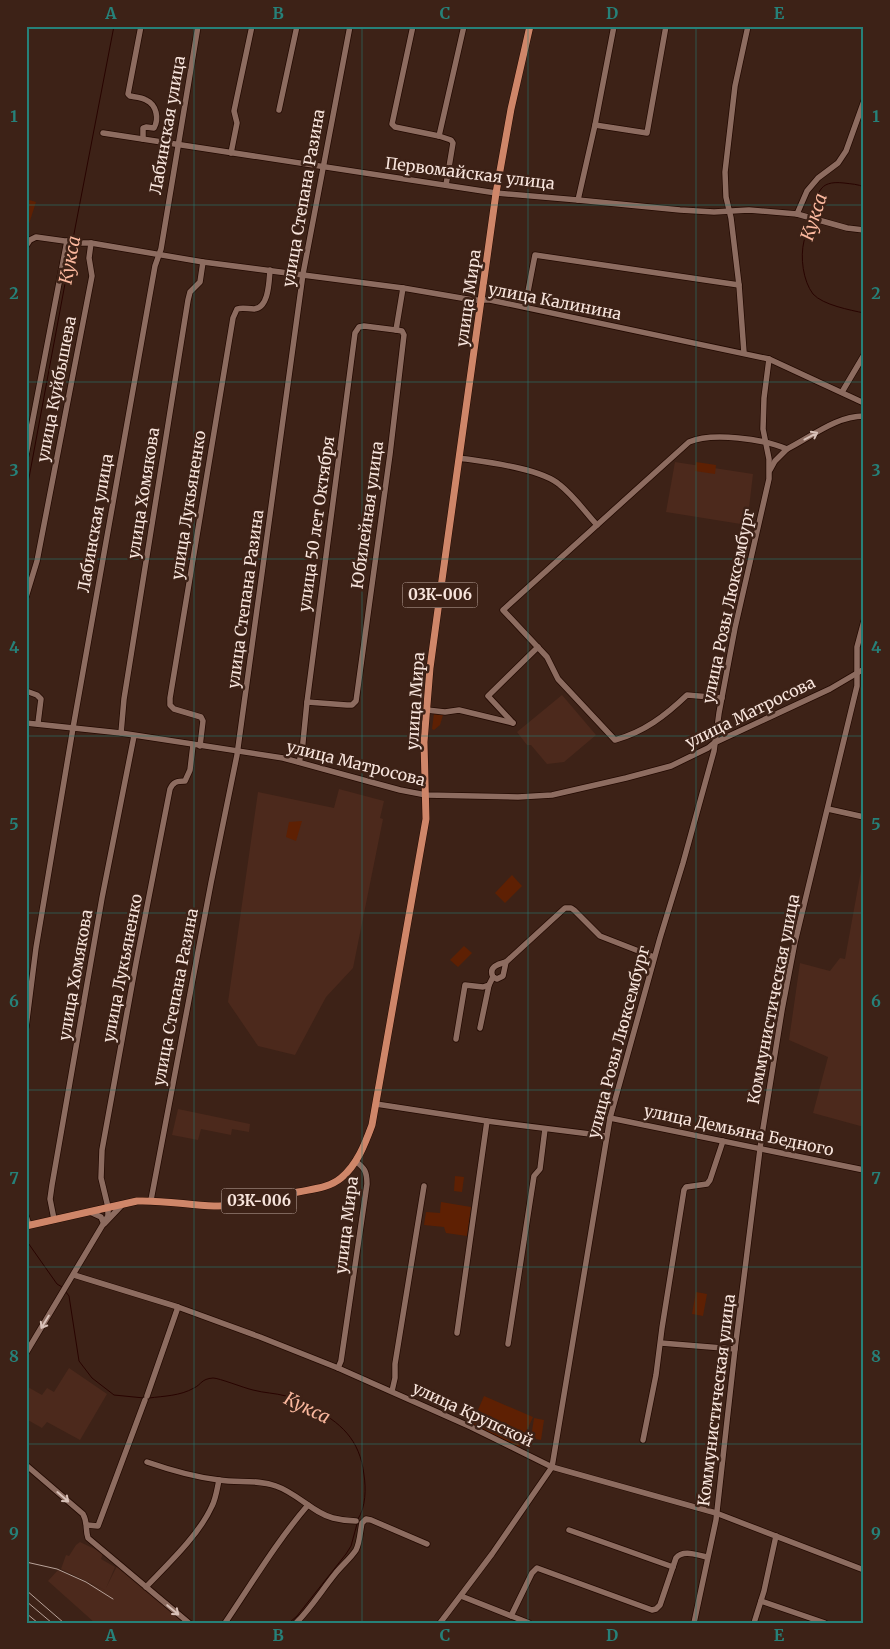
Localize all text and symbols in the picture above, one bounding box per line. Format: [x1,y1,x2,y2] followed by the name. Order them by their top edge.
[104,3,117,23] text: A
[272,3,284,23] text: B
[440,3,450,23] text: C
[606,3,618,23] text: D
[774,3,785,23] text: E
[145,54,189,196] street label: Лабинская улица
[10,106,18,126] text: 1
[872,106,880,126] text: 1
[277,107,329,289] street label: улица Степана Разина
[384,153,556,193] street label: Первомайская улица
[795,190,832,244] water label: Кукса
[54,234,85,286] water label: Кукса
[451,248,485,348] street label: улица Мира
[487,278,624,324] street label: улица Калинина
[9,283,19,303] text: 2
[871,283,881,303] text: 2
[32,314,80,464] street label: улица Куйбышева
[123,425,163,560] street label: улица Хомякова
[166,429,210,581] street label: улица Лукьяненко
[803,431,818,441] one-way arrow
[294,435,338,613] street label: улица 50 лет Октября
[347,439,387,590] street label: Юбилейная улица
[73,452,117,594] street label: Лабинская улица
[9,460,19,480] text: 3
[871,460,881,480] text: 3
[698,507,758,705] street label: улица Розы Люксембург
[223,508,268,690] street label: улица Степана Разина
[402,582,478,608] road number: 03К-006
[9,637,19,657] text: 4
[871,637,881,657] text: 4
[402,651,428,751] street label: улица Мира
[682,672,819,752] street label: улица Матросова
[285,736,428,790] street label: улица Матросова
[9,814,19,834] text: 5
[871,814,881,834] text: 5
[98,892,146,1044] street label: улица Лукьяненко
[743,892,803,1106] street label: Коммунистическая улица
[148,906,202,1087] street label: улица Степана Разина
[54,907,96,1042] street label: улица Хомякова
[583,943,653,1141] street label: улица Розы Люксембург
[9,991,19,1011] text: 6
[871,991,881,1011] text: 6
[642,1100,836,1160] street label: улица Демьяна Бедного
[9,1168,19,1188] text: 7
[871,1168,881,1188] text: 7
[330,1175,362,1275] street label: улица Мира
[222,1188,296,1214] road number: 03К-006
[693,1292,739,1507] street label: Коммунистическая улица
[40,1315,50,1329] one-way arrow
[9,1346,19,1366] text: 8
[871,1346,881,1366] text: 8
[409,1377,537,1451] street label: улица Крупской
[280,1386,334,1429] water label: Кукса
[57,1491,70,1503] one-way arrow
[9,1523,19,1543] text: 9
[871,1523,881,1543] text: 9
[166,1604,179,1615] one-way arrow
[104,1625,117,1645] text: A
[272,1625,284,1645] text: B
[440,1625,450,1645] text: C
[606,1625,618,1645] text: D
[774,1625,785,1645] text: E

